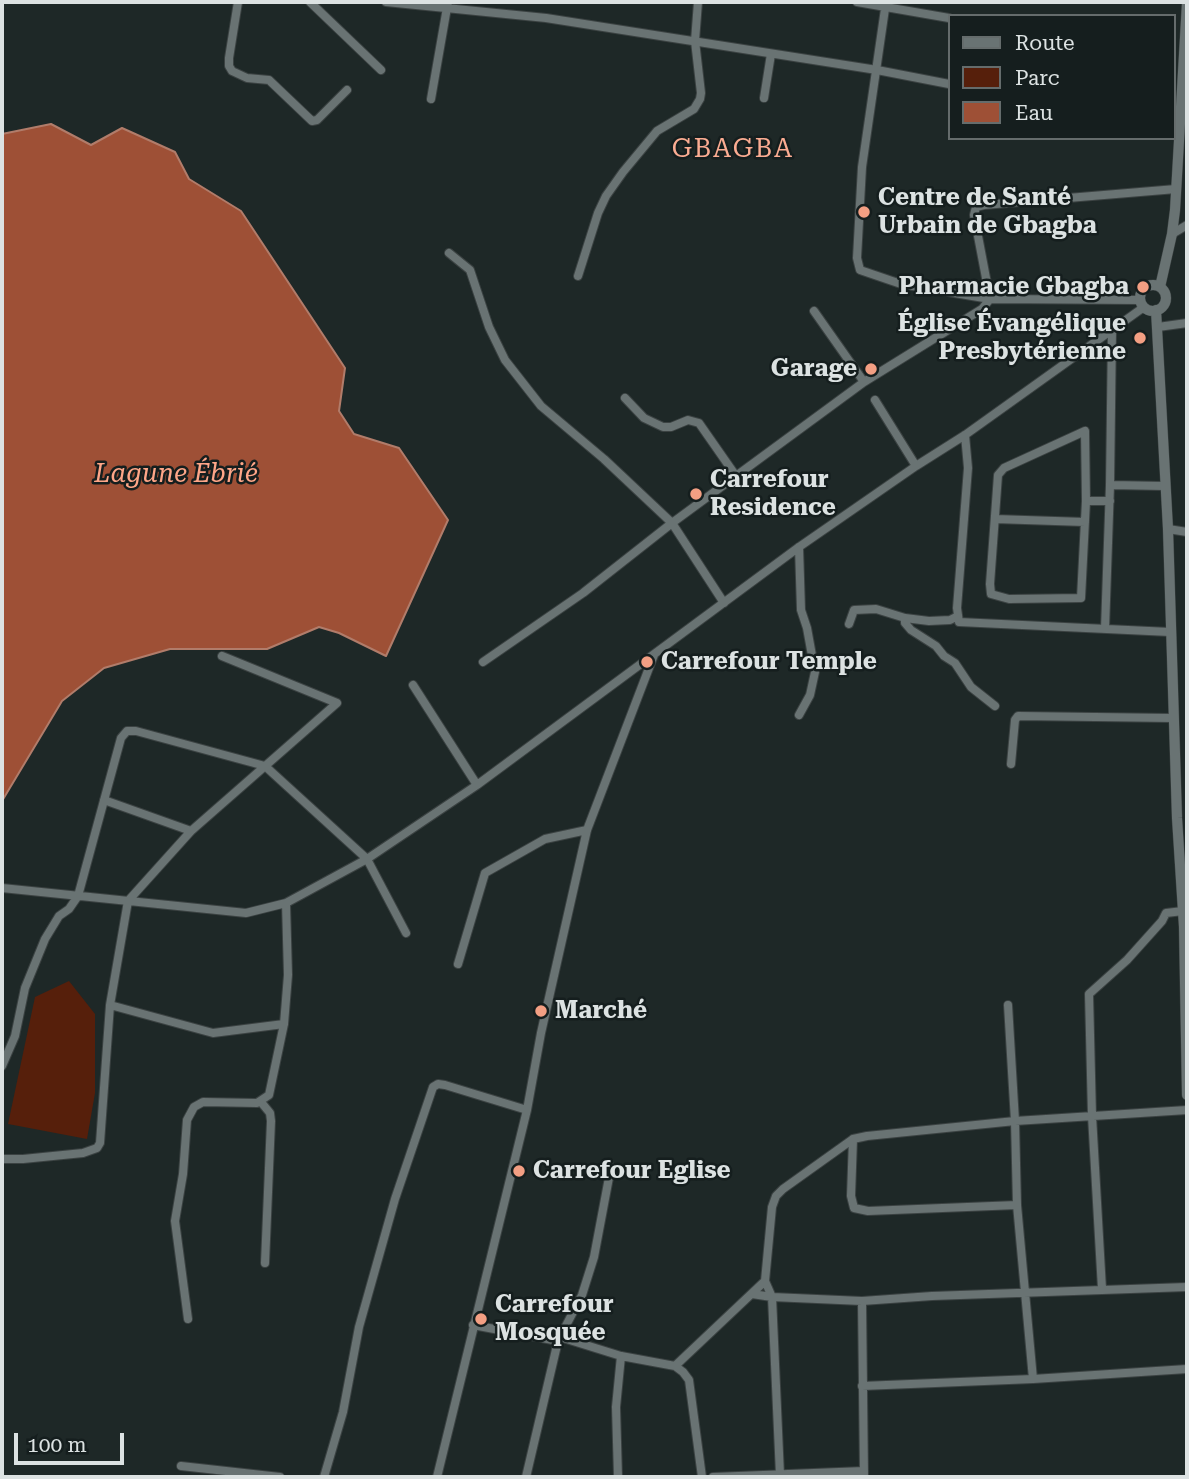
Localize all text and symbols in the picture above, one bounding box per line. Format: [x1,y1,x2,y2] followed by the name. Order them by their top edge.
[948,14,1175,140] legend
[1015,31,1074,55] text: Route
[1015,66,1059,90] text: Parc
[1015,101,1053,125] text: Eau
[672,133,794,165] district label: GBAGBA
[878,184,1097,240] place label: Centre de Santé Urbain de Gbagba
[856,204,872,220] marker: Centre de Santé Urbain de Gbagba
[899,273,1129,301] place label: Pharmacie Gbagba
[1135,279,1151,295] marker: Pharmacie Gbagba
[898,310,1126,366] place label: Église Évangélique Presbytérienne
[1132,330,1148,346] marker: Église Évangélique Presbytérienne
[771,355,857,383] place label: Garage
[863,361,879,377] marker: Garage
[94,458,258,490] water label: Lagune Ébrié
[710,466,836,522] place label: Carrefour Residence
[688,486,704,502] marker: Carrefour Residence
[661,648,877,676] place label: Carrefour Temple
[639,654,655,670] marker: Carrefour Temple
[555,997,647,1025] place label: Marché
[533,1003,549,1019] marker: Marché
[533,1157,731,1185] place label: Carrefour Eglise
[511,1163,527,1179] marker: Carrefour Eglise
[495,1291,614,1347] place label: Carrefour Mosquée
[473,1311,489,1327] marker: Carrefour Mosquée
[18,1420,128,1464] scale bar
[27,1433,87,1457] text: 100 m

